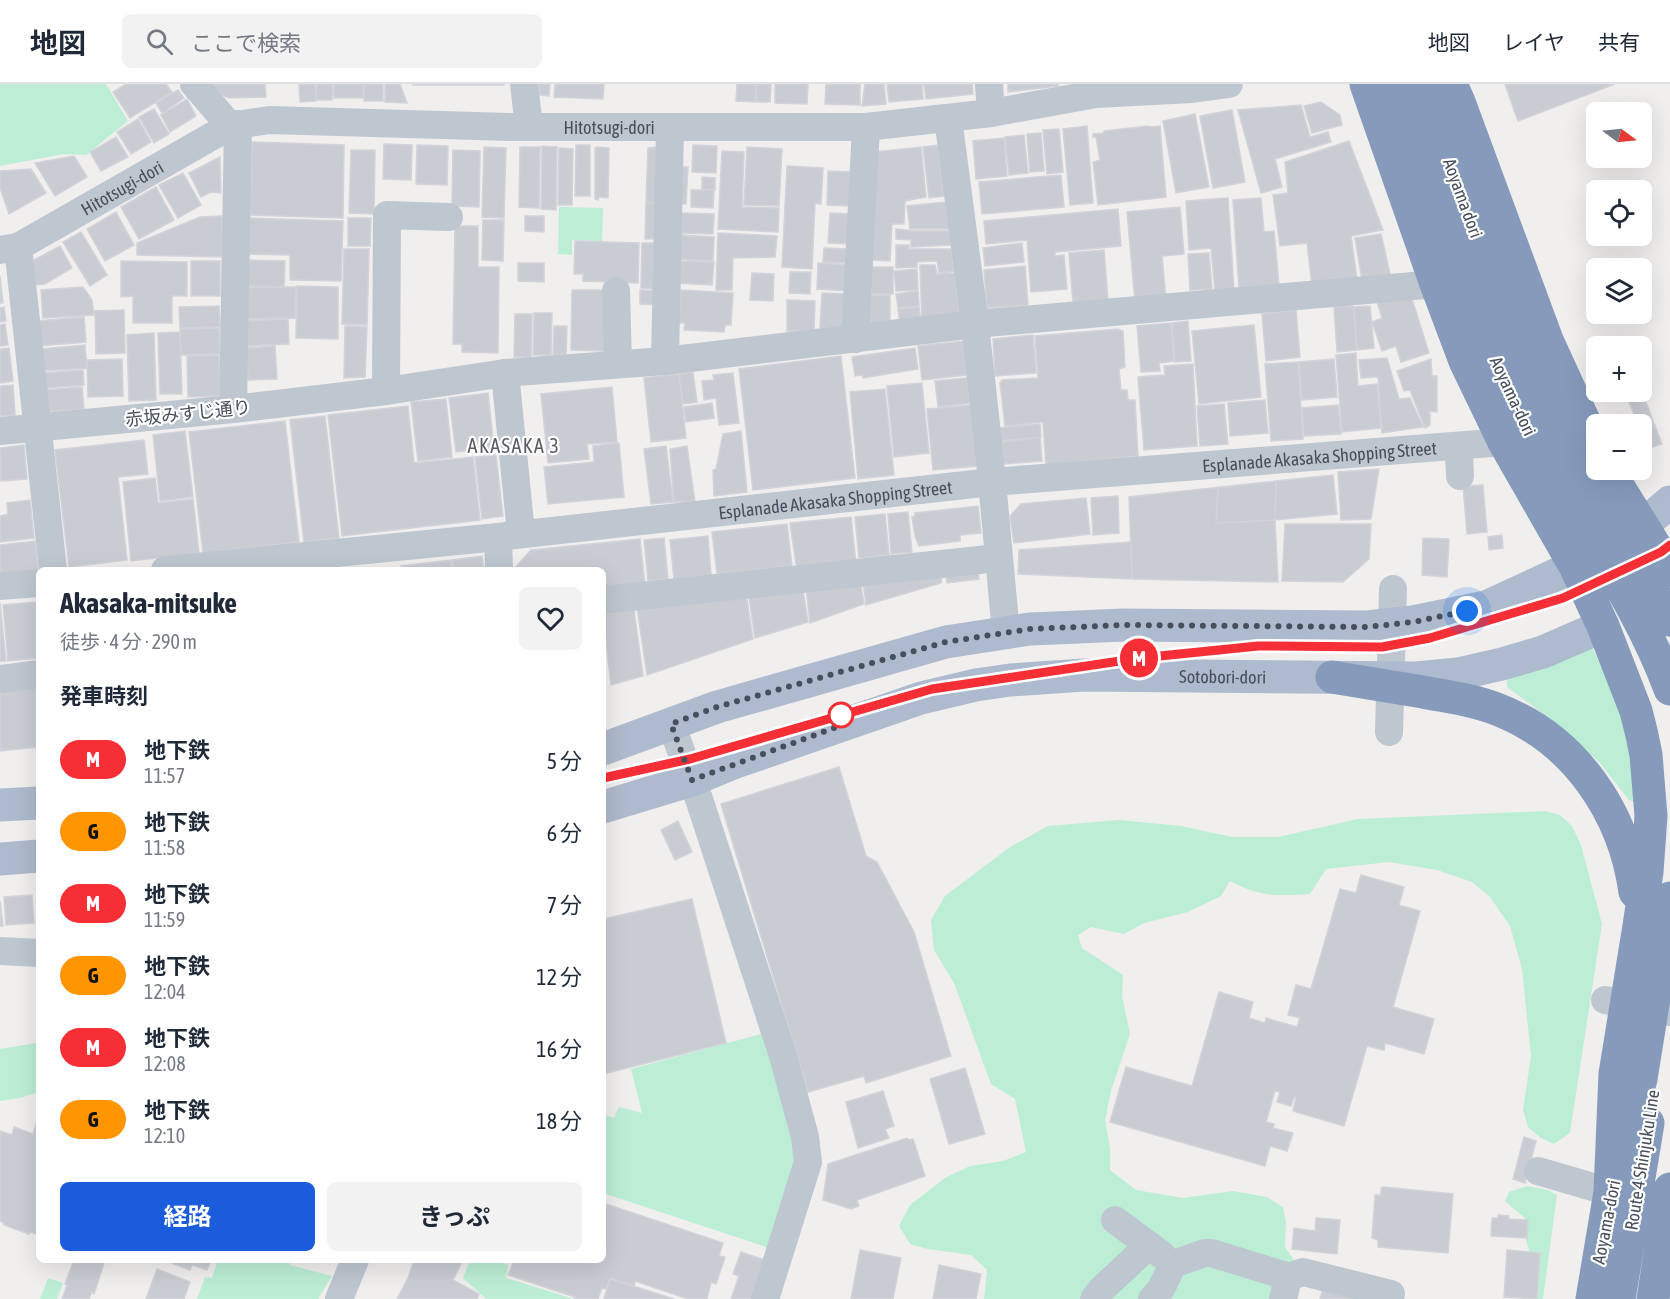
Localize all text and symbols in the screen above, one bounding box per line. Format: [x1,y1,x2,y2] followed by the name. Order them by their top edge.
[122,14,542,68] search box
[143,25,176,58] icon: search
[30,27,86,59] text: 地図
[191,30,301,56] text: ここで検索
[1428,30,1470,54] text: 地図
[1503,30,1565,54] text: レイヤ
[1598,30,1640,54] text: 共有
[1586,102,1652,168] north arrow
[1586,102,1652,480] map controls
[563,117,655,138] street label: Hitotsugi-dori
[1439,155,1487,241] street label: Aoyama dori
[77,156,167,219] street label: Hitotsugi-dori
[1586,180,1652,246] button: locate
[1586,258,1652,324] button: layers
[1586,336,1652,402] button: +
[1486,353,1540,439] street label: Aoyama-dori
[124,396,252,430] street label: 赤坂みすじ通り
[1586,414,1652,480] button: −
[468,434,560,457] district label: AKASAKA 3
[1201,437,1437,476] street label: Esplanade Akasaka Shopping Street
[717,476,953,523] street label: Esplanade Akasaka Shopping Street
[60,587,237,619] text: Akasaka-mitsuke
[519,587,582,650] button: heart
[1452,596,1482,626] your location
[60,630,197,653] text: 徒歩 · 4 分 · 290 m
[1120,638,1158,678] line badge: M
[1132,646,1146,670] text: M
[1179,665,1266,687] street label: Sotobori-dori
[60,683,148,709] text: 発車時刻
[828,702,854,728] unlabelled marker
[144,737,210,763] text: 地下鉄
[86,747,100,771] text: M
[547,748,582,774] text: 5 分
[144,764,185,787] text: 11:57
[144,809,210,835] text: 地下鉄
[87,819,99,843] text: G
[547,820,582,846] text: 6 分
[144,836,185,859] text: 11:58
[144,881,210,907] text: 地下鉄
[86,891,100,915] text: M
[547,892,582,918] text: 7 分
[144,908,185,931] text: 11:59
[144,953,210,979] text: 地下鉄
[87,963,99,987] text: G
[536,964,582,990] text: 12 分
[144,980,186,1003] text: 12:04
[144,1025,210,1051] text: 地下鉄
[86,1035,100,1059] text: M
[536,1036,582,1062] text: 16 分
[144,1052,186,1075] text: 12:08
[1621,1088,1663,1232] street label: Route 4 Shinjuku Line
[144,1097,210,1123] text: 地下鉄
[87,1107,99,1131] text: G
[536,1108,582,1134] text: 18 分
[144,1124,185,1147] text: 12:10
[1588,1178,1624,1266] street label: Aoyama-dori
[60,1182,315,1251] button: 経路
[327,1182,582,1251] button: きっぷ

